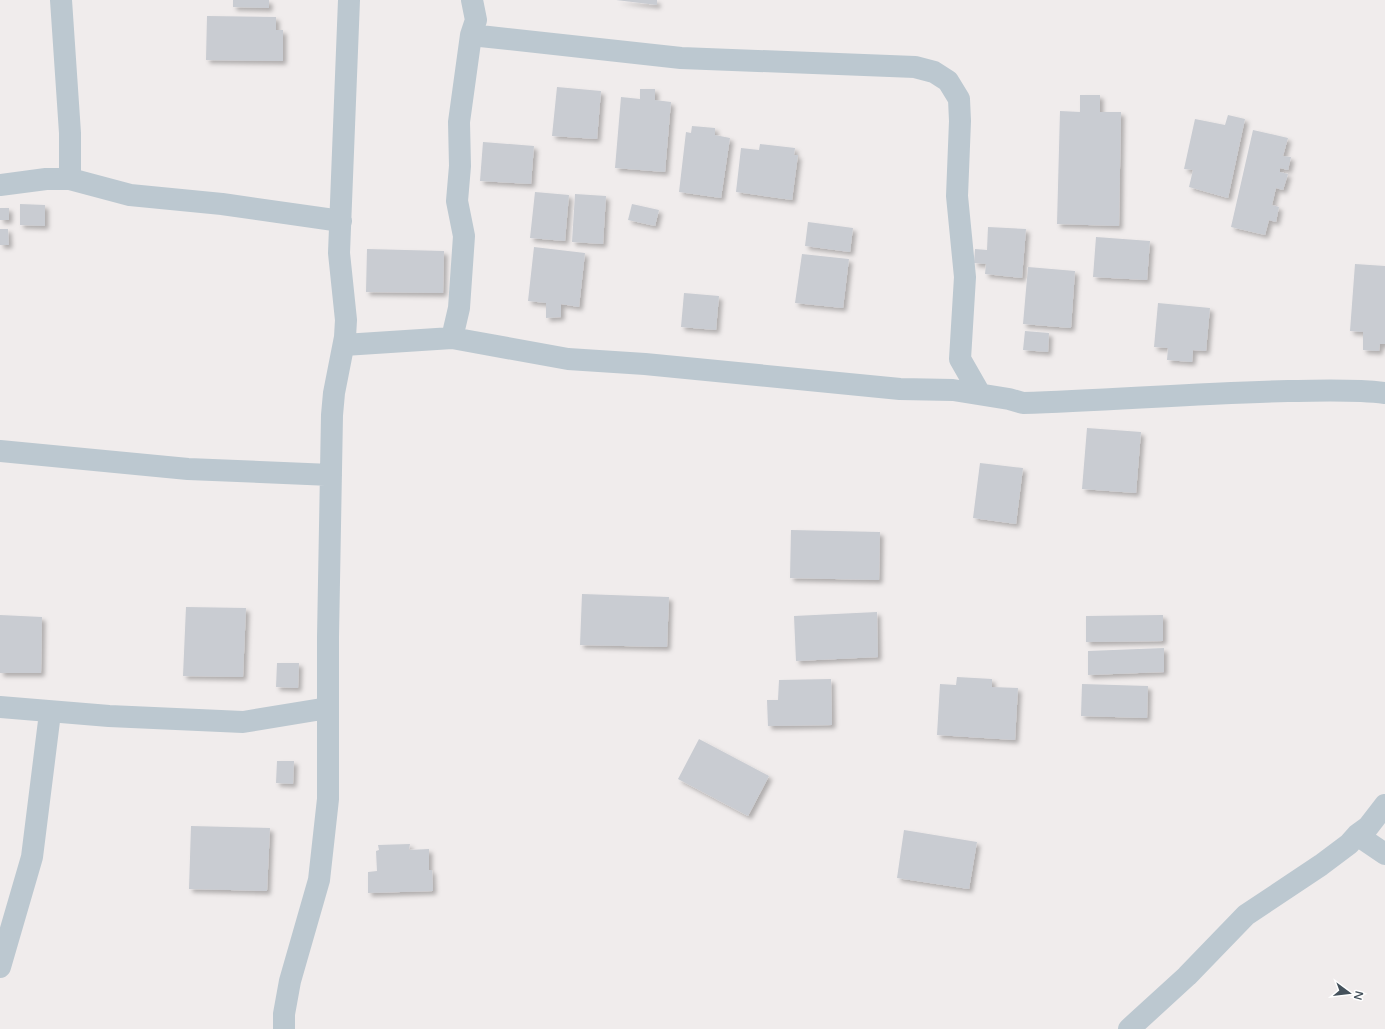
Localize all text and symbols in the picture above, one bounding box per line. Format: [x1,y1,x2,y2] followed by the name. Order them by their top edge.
[1329,973,1369,1013] north arrow
[1351,990,1366,1001] text: N

